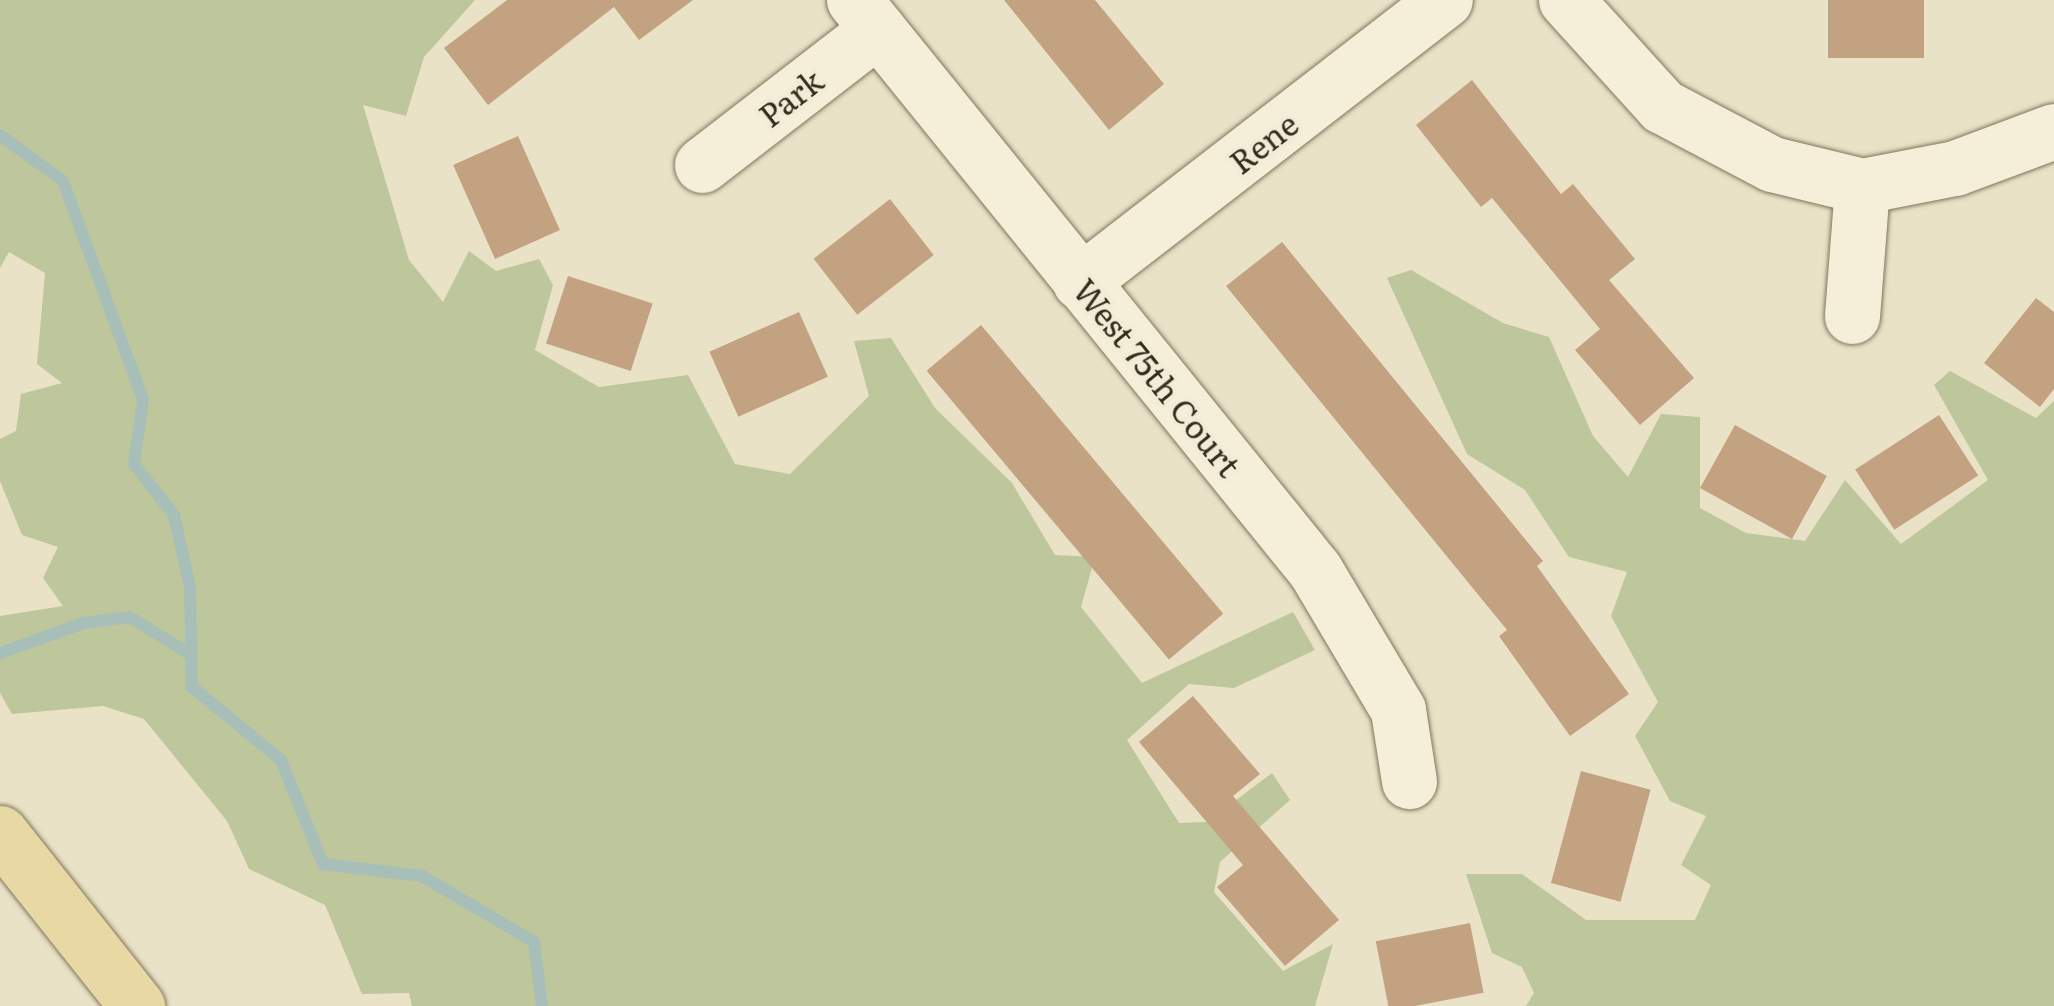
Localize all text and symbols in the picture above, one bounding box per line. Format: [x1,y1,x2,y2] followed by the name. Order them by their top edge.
[751,60,829,134] street label: Park
[1221,103,1305,181] street label: Rene
[1067,270,1249,484] street label: West 75th Court

